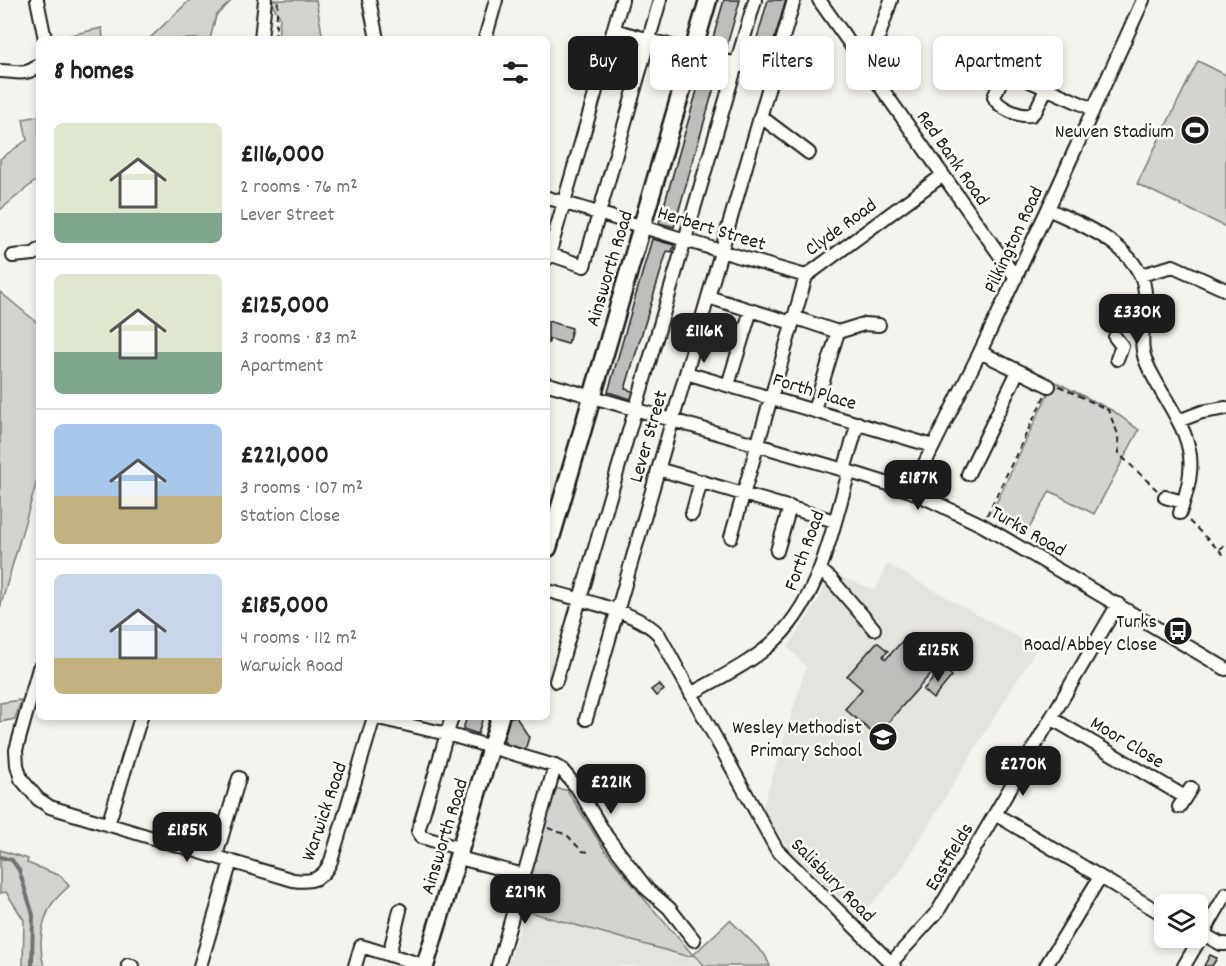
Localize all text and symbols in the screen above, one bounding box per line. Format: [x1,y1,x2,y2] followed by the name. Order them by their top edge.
[568,36,638,90] chip: Buy
[650,36,728,90] chip: Rent
[740,36,834,90] chip: Filters
[846,36,921,90] chip: New
[933,36,1063,90] chip: Apartment
[54,54,134,91] text: 8 homes
[499,56,532,89] icon: filters
[908,105,995,212] street label: Red Bank Road
[1179,114,1211,146] sports icon: Neuven Stadium
[1055,119,1174,147] place label: Neuven Stadium
[240,137,325,174] text: £116,000
[102,147,174,219] icon: home
[240,174,358,202] text: 2 rooms · 76 m²
[978,182,1052,298] street label: Pilkington Road
[800,193,884,264] street label: Clyde Road
[654,200,769,260] street label: Herbert Street
[240,202,335,230] text: Lever Street
[580,207,642,330] street label: Ainsworth Road
[240,288,330,325] text: £125,000
[1095,294,1179,345] pin: £330K
[102,298,174,370] icon: home
[1113,299,1161,327] text: £330K
[662,313,746,364] pin: £116K
[685,318,723,346] text: £116K
[240,325,357,353] text: 3 rooms · 83 m²
[240,353,323,381] text: Apartment
[769,367,860,419] street label: Forth Place
[623,387,676,486] street label: Lever Street
[240,438,329,475] text: £221,000
[102,448,174,520] icon: home
[876,460,960,511] pin: £187K
[898,465,938,493] text: £187K
[240,475,363,503] text: 3 rooms · 107 m²
[985,500,1070,565] street label: Turks Road
[240,503,340,531] text: Station Close
[778,507,833,595] street label: Forth Road
[240,588,329,625] text: £185,000
[102,598,174,670] icon: home
[1023,609,1157,660] place label: Turks Road/Abbey Close
[1162,615,1194,647] bus stop icon: Turks Road/Abbey Close
[240,625,357,653] text: 4 rooms · 112 m²
[896,632,980,683] pin: £125K
[917,637,959,665] text: £125K
[240,653,343,681] text: Warwick Road
[1084,710,1169,777] street label: Moor Close
[732,715,862,766] place label: Wesley Methodist Primary School
[867,721,899,753] school or university icon: Wesley Methodist Primary School
[981,746,1065,797] pin: £270K
[1000,751,1046,779] text: £270K
[296,759,356,865] street label: Warwick Road
[569,764,653,815] pin: £221K
[590,769,632,797] text: £221K
[415,775,477,898] street label: Ainsworth Road
[145,812,229,863] pin: £185K
[167,817,207,845] text: £185K
[919,818,982,897] street label: Eastfields
[783,832,881,930] street label: Salisbury Road
[483,874,567,925] pin: £219K
[504,879,546,907] text: £219K
[1154,894,1208,948] map controls
[1154,894,1208,948] button: layers

